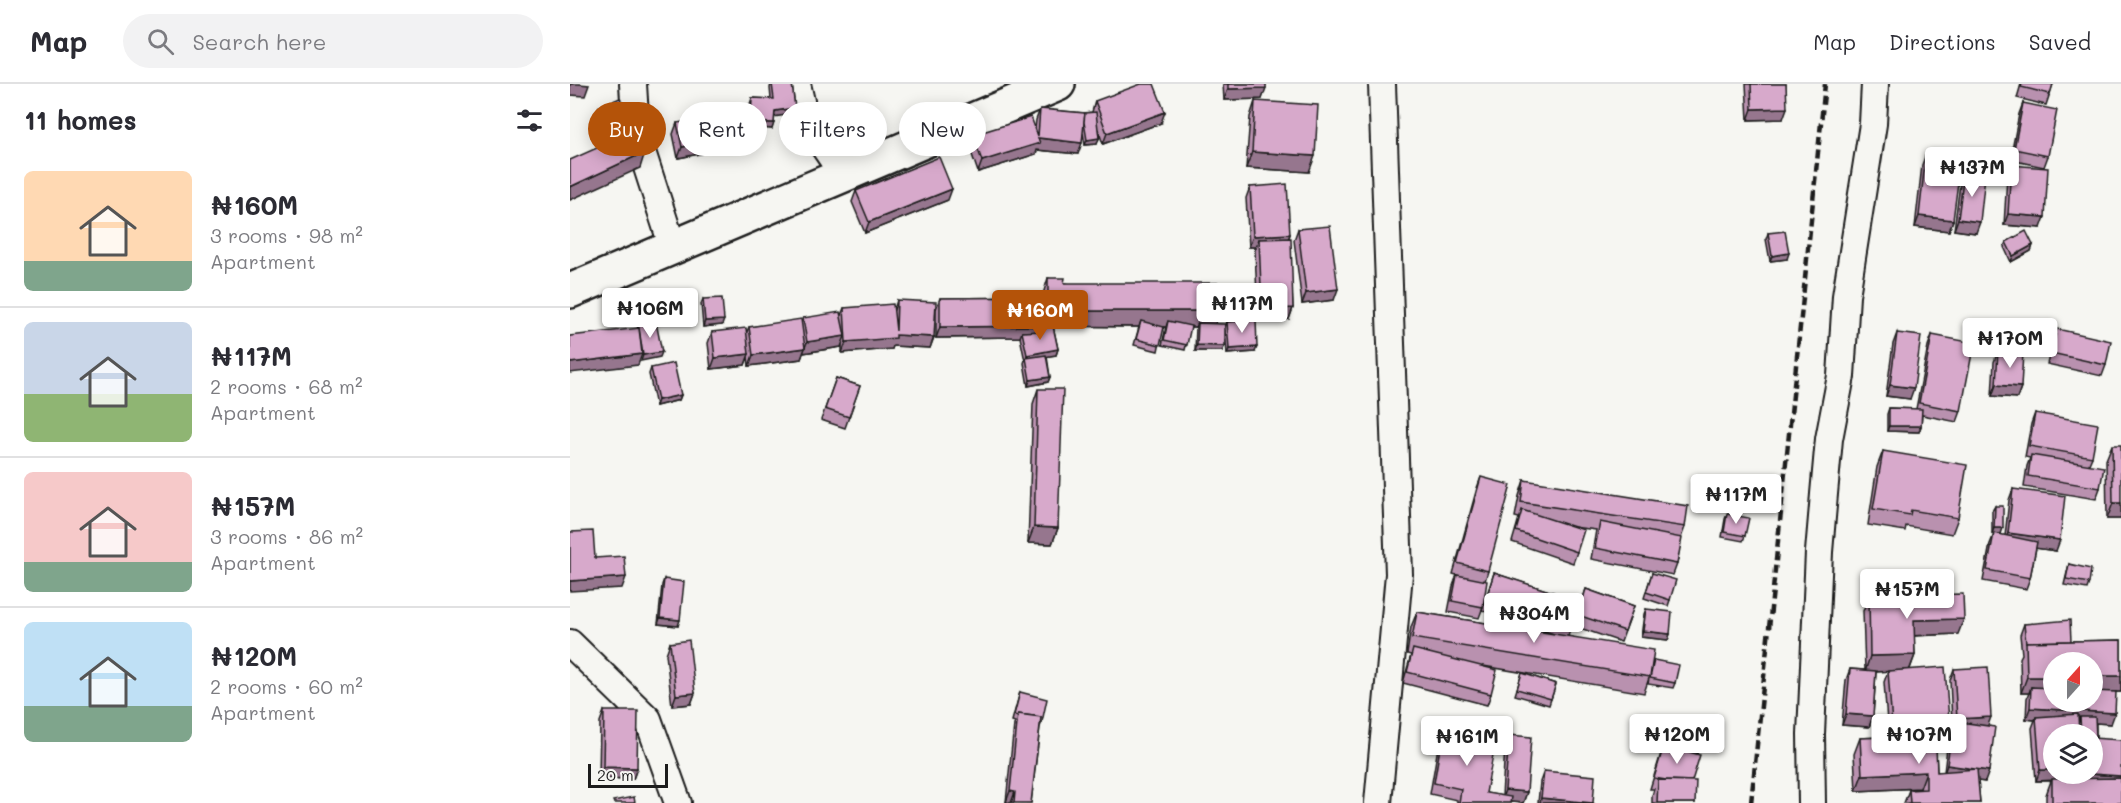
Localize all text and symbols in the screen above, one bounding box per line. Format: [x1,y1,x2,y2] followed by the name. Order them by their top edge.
[123,14,543,68] search box
[30,23,87,59] text: Map
[144,25,177,58] icon: search
[192,27,326,56] text: Search here
[1813,28,1856,55] text: Map
[1889,28,1996,55] text: Directions
[2029,28,2091,55] text: Saved
[588,102,666,156] chip: Buy
[678,102,767,156] chip: Rent
[779,102,887,156] chip: Filters
[899,102,986,156] chip: New
[24,103,137,137] text: 11 homes
[513,104,546,137] icon: filters
[1930,147,2014,198] pin: ₦137M
[1939,153,2005,179] text: ₦137M
[210,188,298,222] text: ₦160M
[72,195,144,267] icon: home
[210,222,363,248] text: 3 rooms · 98 m²
[210,248,316,274] text: Apartment
[1200,283,1284,334] pin: ₦117M
[608,288,692,339] pin: ₦106M
[1210,289,1274,315] text: ₦117M
[998,290,1082,341] pin: ₦160M
[616,294,684,320] text: ₦106M
[1006,296,1074,322] text: ₦160M
[1968,318,2052,369] pin: ₦170M
[1976,324,2044,350] text: ₦170M
[210,339,292,373] text: ₦117M
[72,346,144,418] icon: home
[210,373,363,399] text: 2 rooms · 68 m²
[210,399,316,425] text: Apartment
[1694,474,1778,525] pin: ₦117M
[1704,480,1768,506] text: ₦117M
[210,489,296,523] text: ₦157M
[72,496,144,568] icon: home
[210,523,363,549] text: 3 rooms · 86 m²
[210,549,316,575] text: Apartment
[1865,569,1949,620] pin: ₦157M
[1874,575,1940,601] text: ₦157M
[1492,593,1576,644] pin: ₦304M
[1498,599,1570,625] text: ₦304M
[210,639,297,673] text: ₦120M
[72,646,144,718] icon: home
[2043,652,2103,712] north arrow
[2043,652,2103,784] map controls
[210,673,363,699] text: 2 rooms · 60 m²
[210,699,316,725] text: Apartment
[1635,714,1719,765] pin: ₦120M
[1877,714,1961,765] pin: ₦107M
[1425,716,1509,767] pin: ₦161M
[1643,720,1711,746] text: ₦120M
[1885,720,1953,746] text: ₦107M
[1435,722,1499,748] text: ₦161M
[2043,724,2103,784] button: layers
[588,761,668,788] scale bar
[597,764,634,785] text: 20 m

